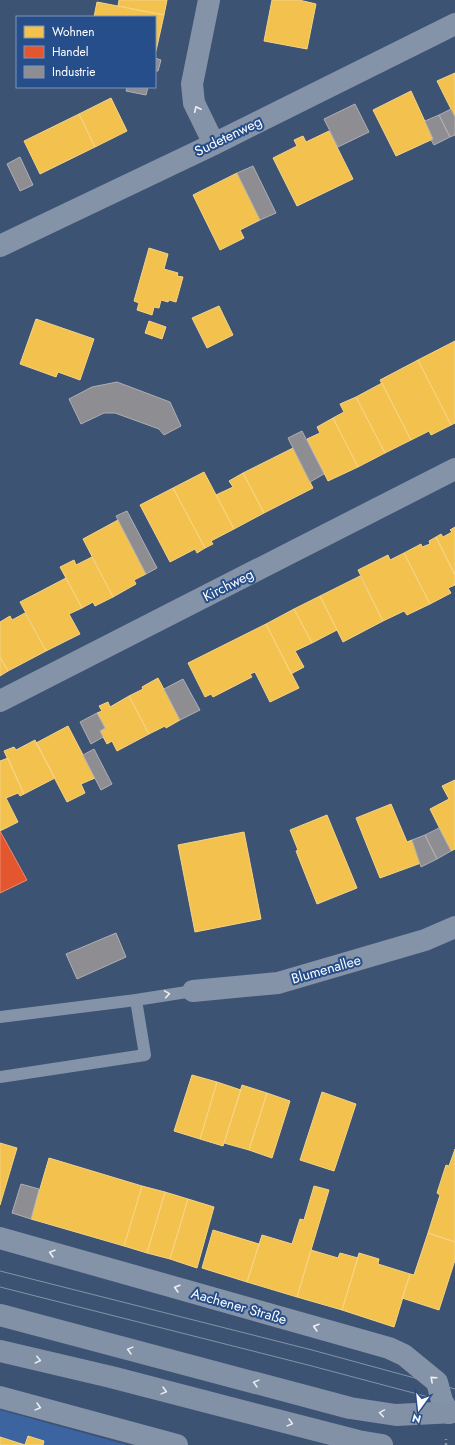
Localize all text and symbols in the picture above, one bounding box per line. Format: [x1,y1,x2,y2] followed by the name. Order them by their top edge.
[16,16,156,88] legend
[52,23,95,41] text: Wohnen
[52,43,88,61] text: Handel
[52,63,96,81] text: Industrie
[194,105,202,113] one-way arrow
[191,111,265,161] street label: Sudetenweg
[199,564,257,606] street label: Kirchweg
[289,950,363,988] street label: Blumenallee
[164,990,170,999] one-way arrow
[49,1249,56,1258] one-way arrow
[189,1283,289,1329] street label: Aachener Straße
[174,1284,181,1293] one-way arrow
[312,1324,319,1332] one-way arrow
[127,1346,134,1355] one-way arrow
[34,1355,41,1364] one-way arrow
[430,1377,437,1384] one-way arrow
[253,1379,260,1388] one-way arrow
[161,1386,168,1394] one-way arrow
[399,1389,439,1429] north arrow
[34,1402,41,1411] one-way arrow
[379,1409,386,1418] one-way arrow
[410,1410,423,1428] text: N
[287,1419,293,1427] one-way arrow

